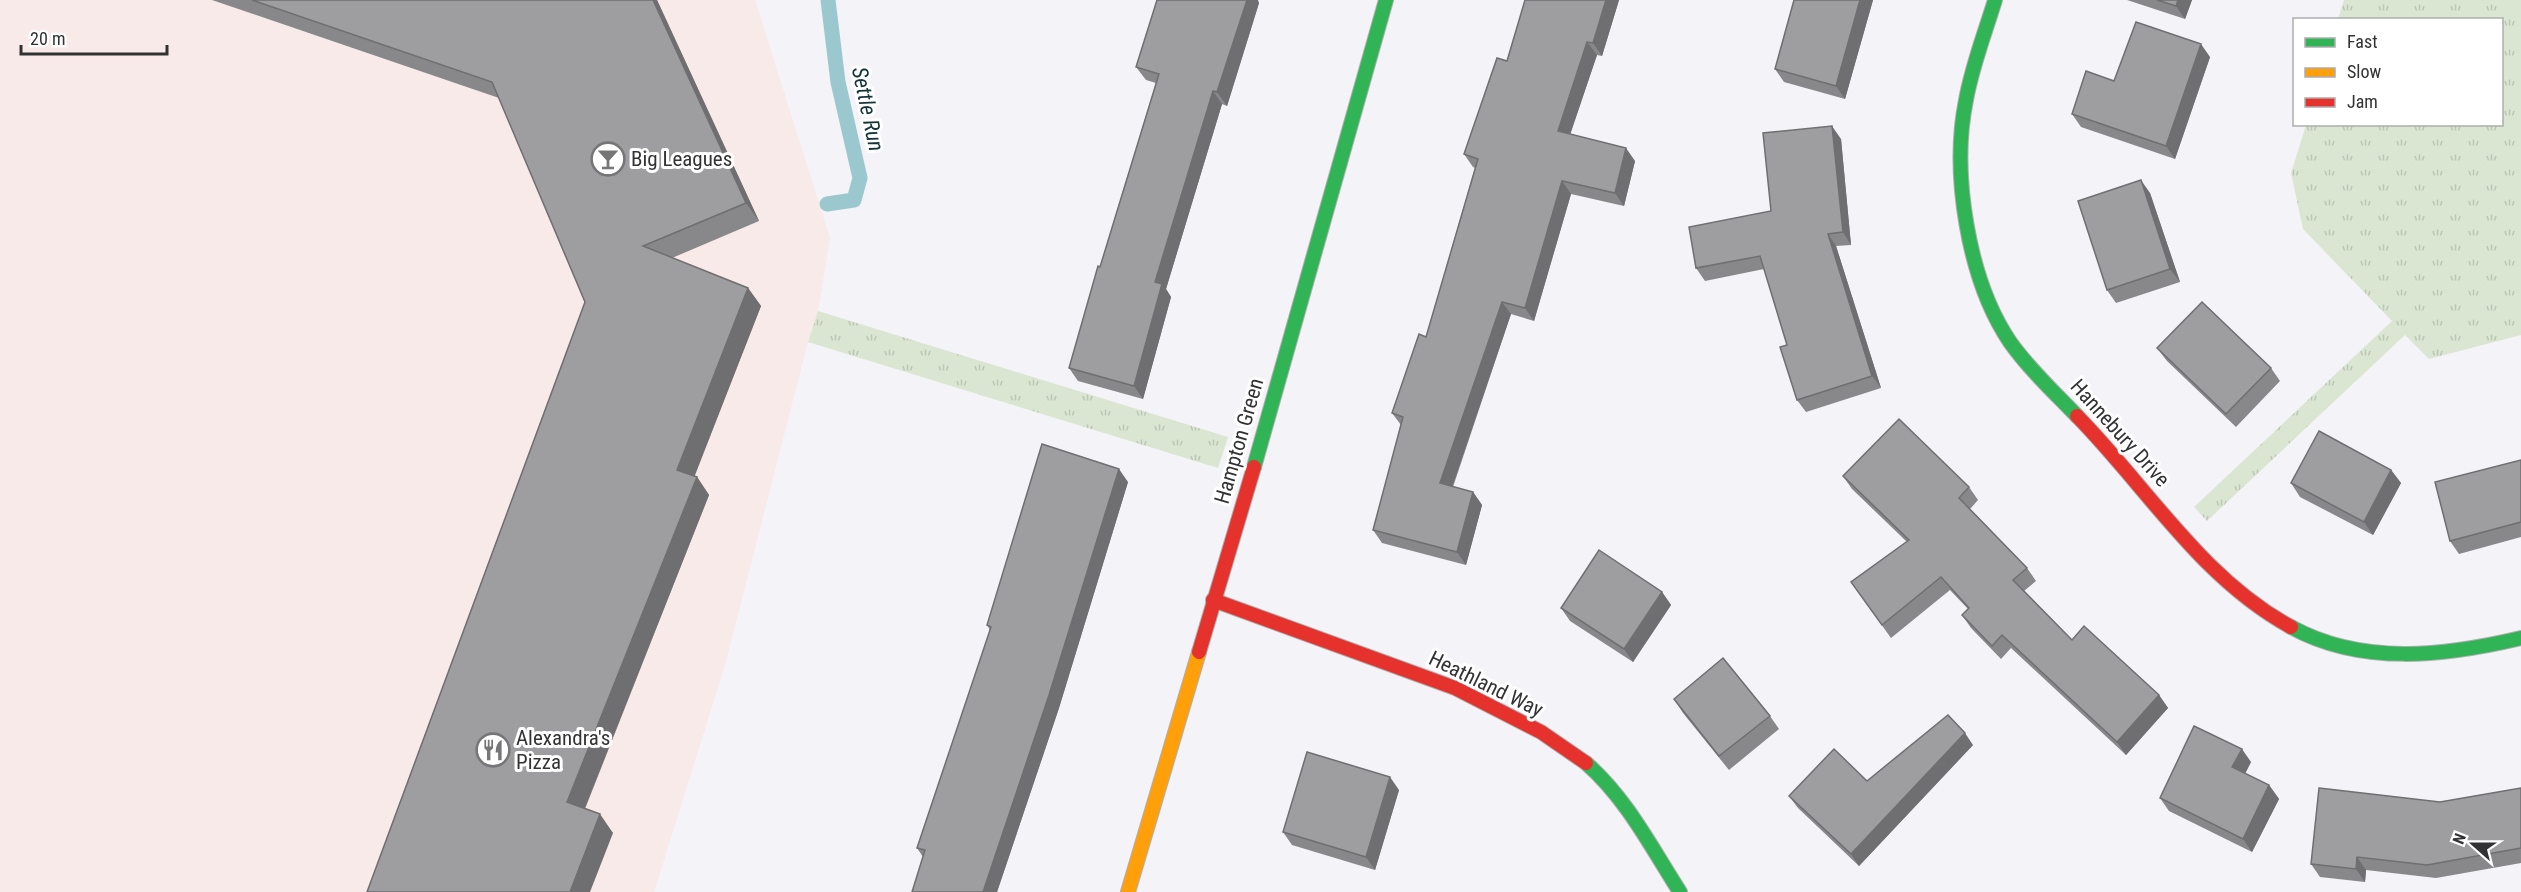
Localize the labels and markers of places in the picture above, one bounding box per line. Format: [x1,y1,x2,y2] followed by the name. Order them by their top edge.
[590,141,626,177] bar icon: Big Leagues
[631,147,732,171] place label: Big Leagues
[516,726,610,774] place label: Alexandra's Pizza
[475,732,511,768] restaurant icon: Alexandra's Pizza

